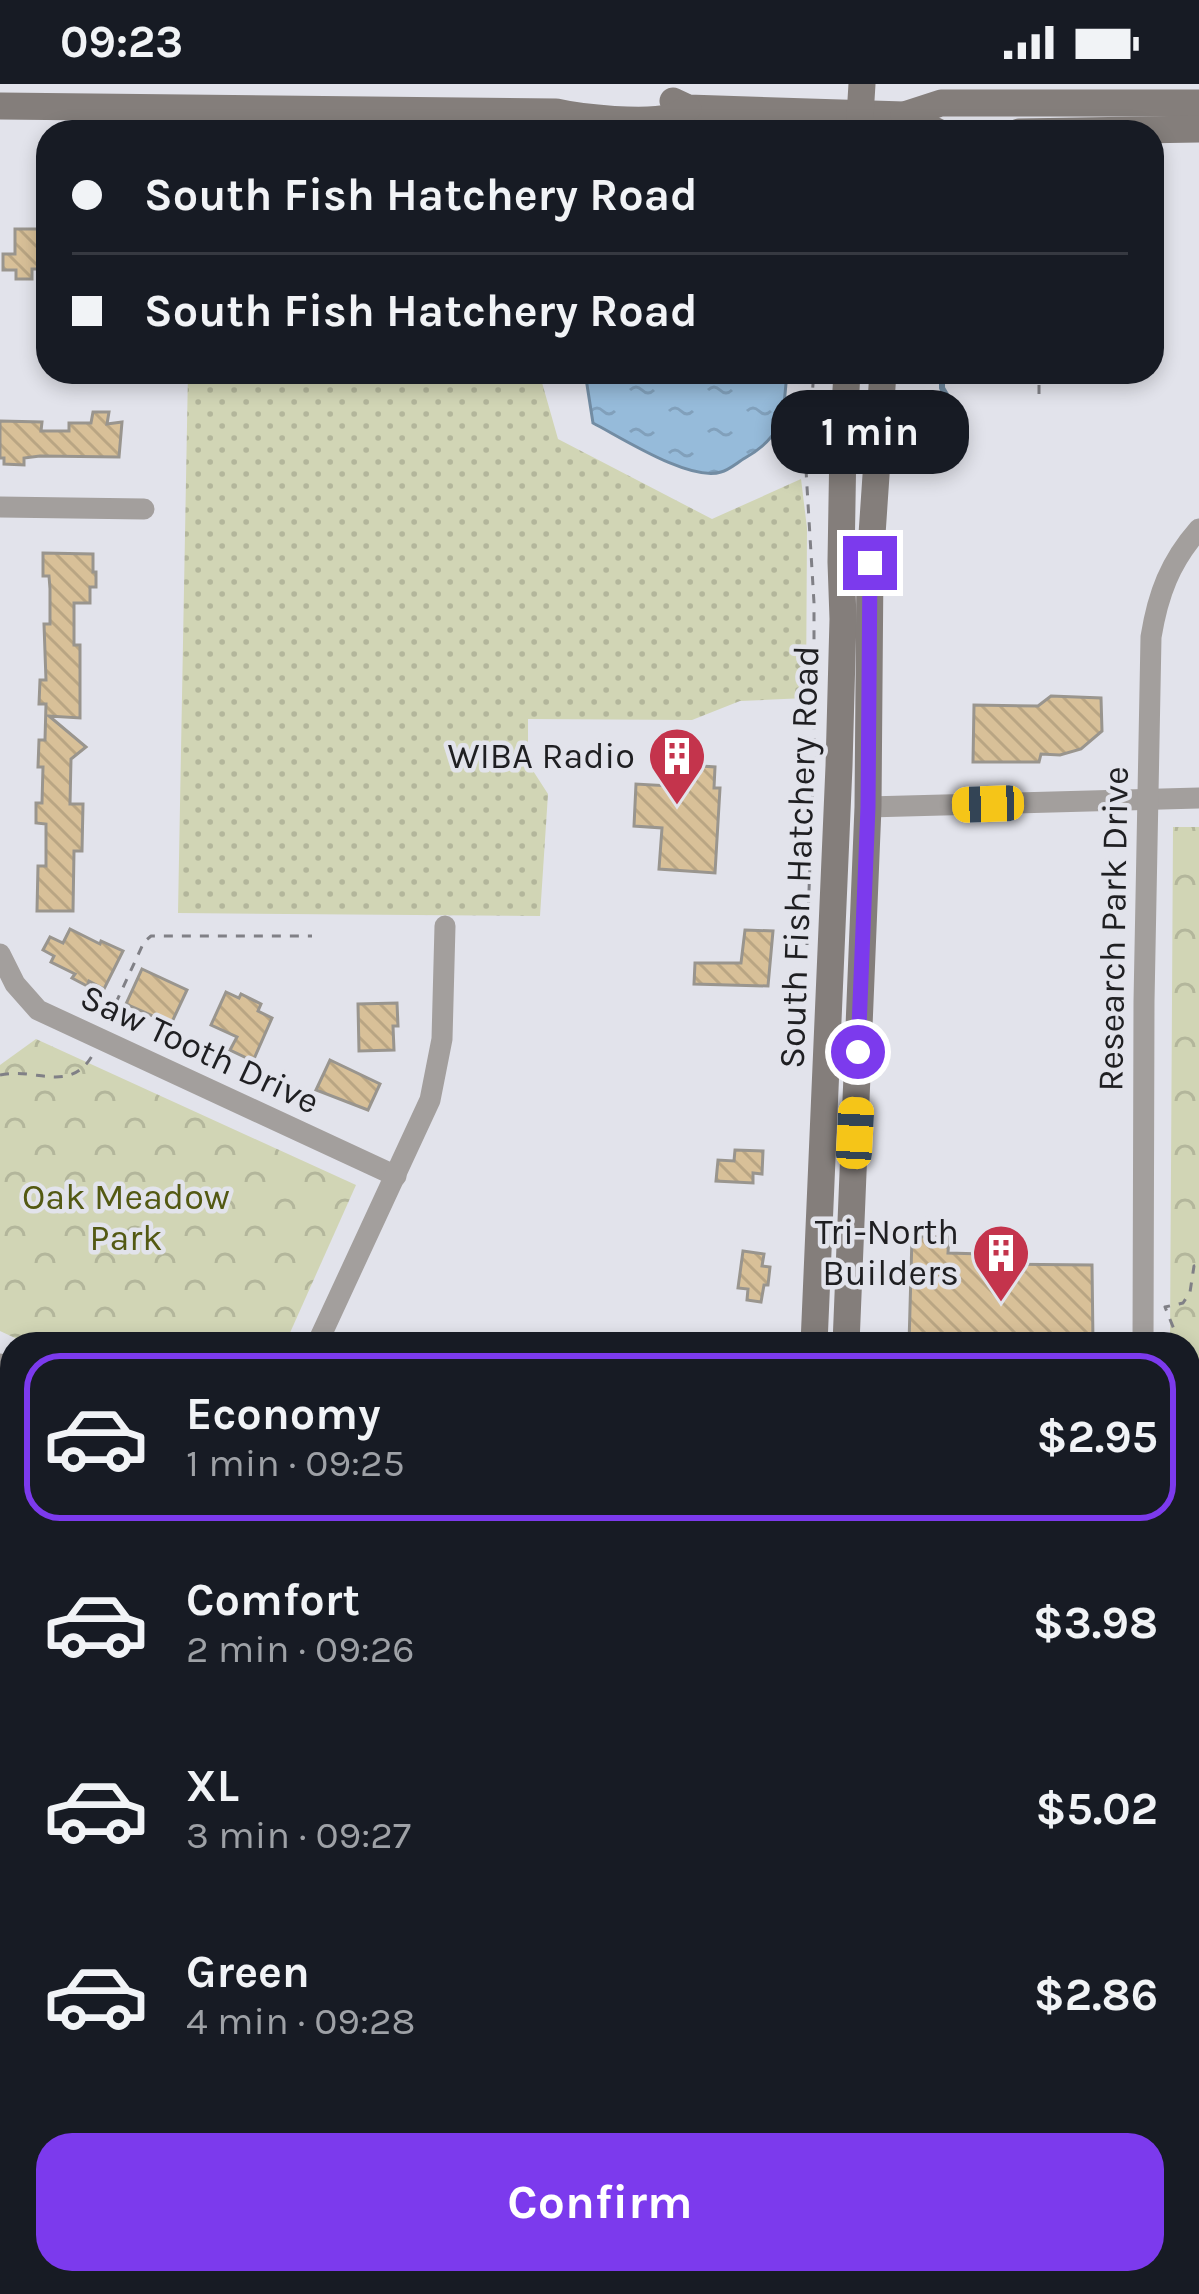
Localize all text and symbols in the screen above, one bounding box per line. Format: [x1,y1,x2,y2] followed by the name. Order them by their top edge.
[60,16,183,68] text: 09:23
[144,169,698,221] text: South Fish Hatchery Road
[144,285,698,337] text: South Fish Hatchery Road
[771,389,969,473] callout: 1 min
[821,409,919,455] text: 1 min
[843,536,897,590] route end
[771,645,827,1069] street label: South Fish Hatchery Road
[646,725,708,807] building icon: WIBA Radio
[448,735,635,777] place label: WIBA Radio
[1089,766,1137,1092] street label: Research Park Drive
[951,785,1025,823] car
[74,975,326,1123] street label: Saw Tooth Drive
[831,1025,885,1079] route start
[835,1096,875,1170] car
[22,1176,230,1259] park label: Oak Meadow Park
[815,1211,959,1294] place label: Tri-North Builders
[970,1222,1032,1304] building icon: Tri-North Builders
[42,1383,150,1491] icon: car
[186,1388,381,1440] text: Economy
[1036,1411,1158,1463] text: $2.95
[186,1440,405,1486] text: 1 min · 09:25
[42,1569,150,1677] icon: car
[186,1574,360,1626] text: Comfort
[1033,1597,1158,1649] text: $3.98
[186,1626,415,1672] text: 2 min · 09:26
[42,1755,150,1863] icon: car
[186,1760,239,1812] text: XL
[1035,1783,1158,1835] text: $5.02
[186,1812,411,1858] text: 3 min · 09:27
[42,1941,150,2049] icon: car
[186,1946,310,1998] text: Green
[1034,1969,1158,2021] text: $2.86
[186,1998,416,2044] text: 4 min · 09:28
[36,2133,1164,2271] button: Confirm

